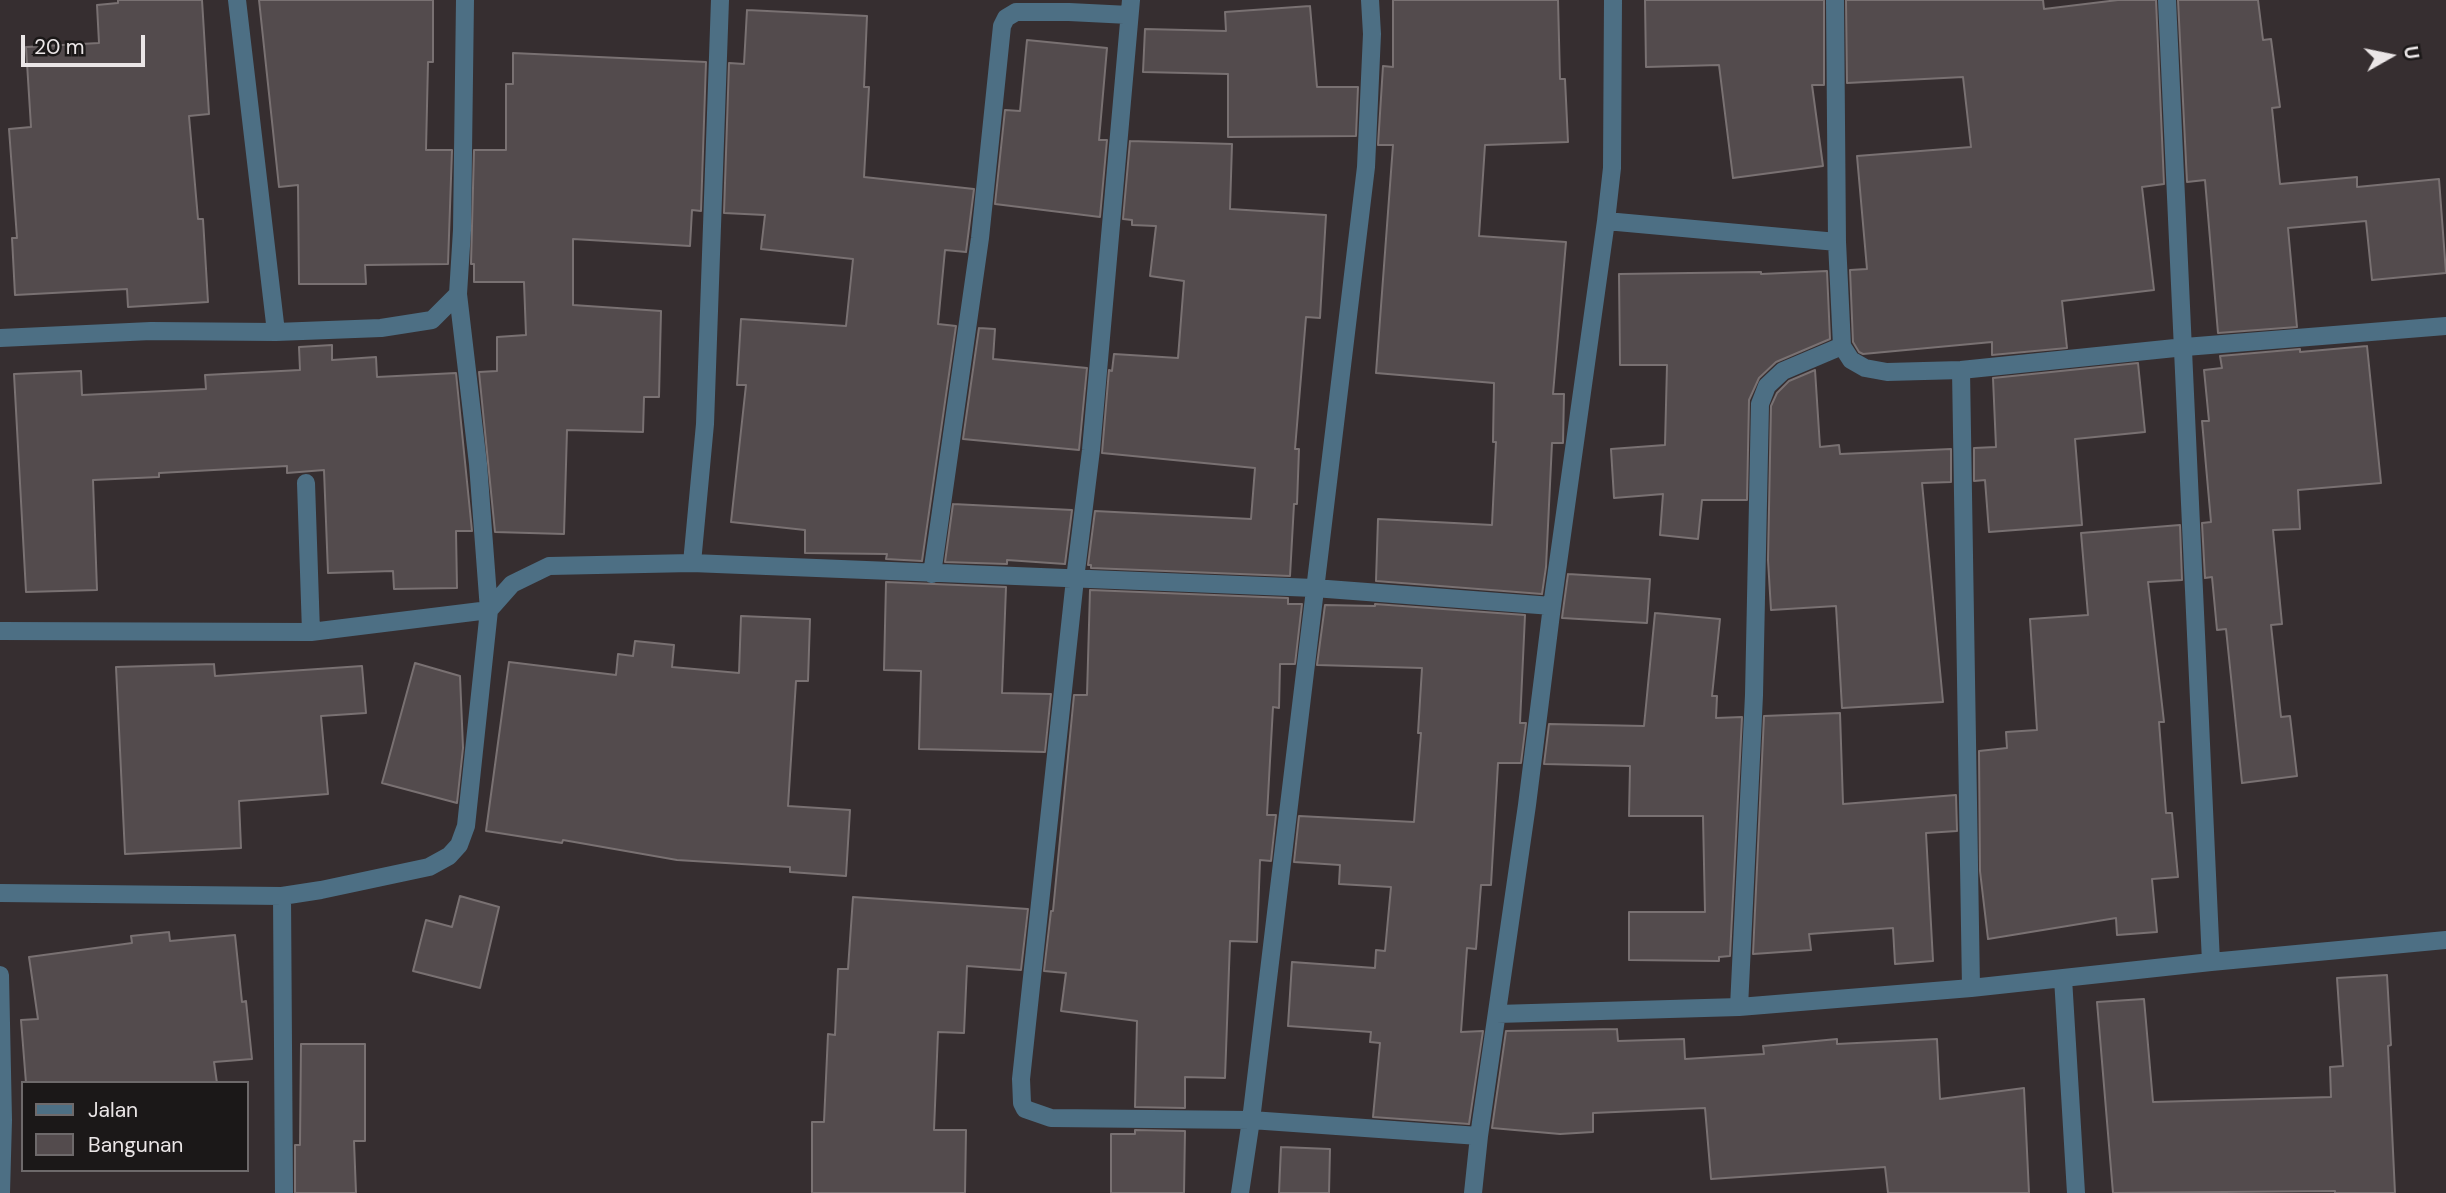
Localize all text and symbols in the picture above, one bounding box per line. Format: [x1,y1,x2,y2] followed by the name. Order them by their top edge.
[24,21,149,65] scale bar
[2355,21,2425,91] north arrow
[34,33,85,61] text: 20 m
[2398,44,2425,61] text: U
[21,1081,248,1172] legend
[88,1096,138,1124] text: Jalan
[88,1131,183,1159] text: Bangunan

